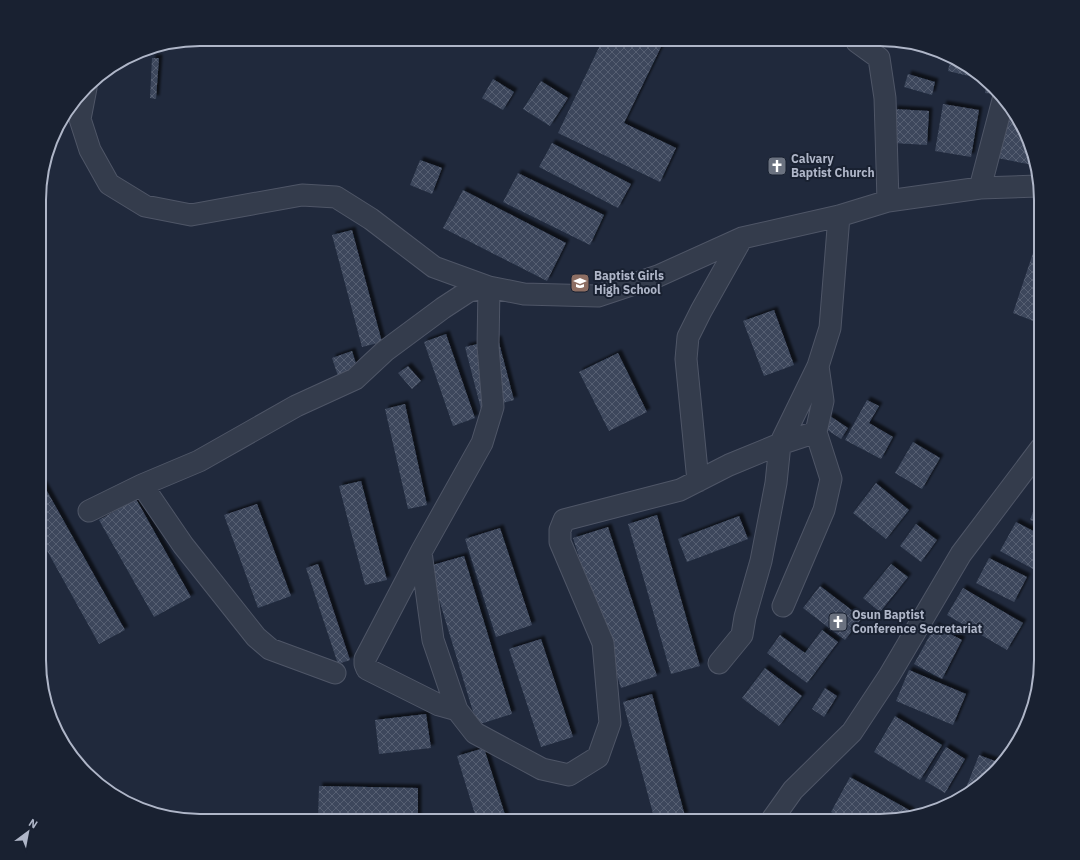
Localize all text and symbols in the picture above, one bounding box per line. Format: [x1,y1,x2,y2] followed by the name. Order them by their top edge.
[791,151,875,180] place label: Calvary Baptist Church
[766,155,788,177] church icon: Calvary Baptist Church
[594,268,664,297] place label: Baptist Girls High School
[569,272,591,294] school or university icon: Baptist Girls High School
[852,607,983,636] place label: Osun Baptist Conference Secretariat
[827,611,849,633] church icon: Osun Baptist Conference Secretariat
[8,812,48,852] north arrow
[26,815,40,832] text: N

